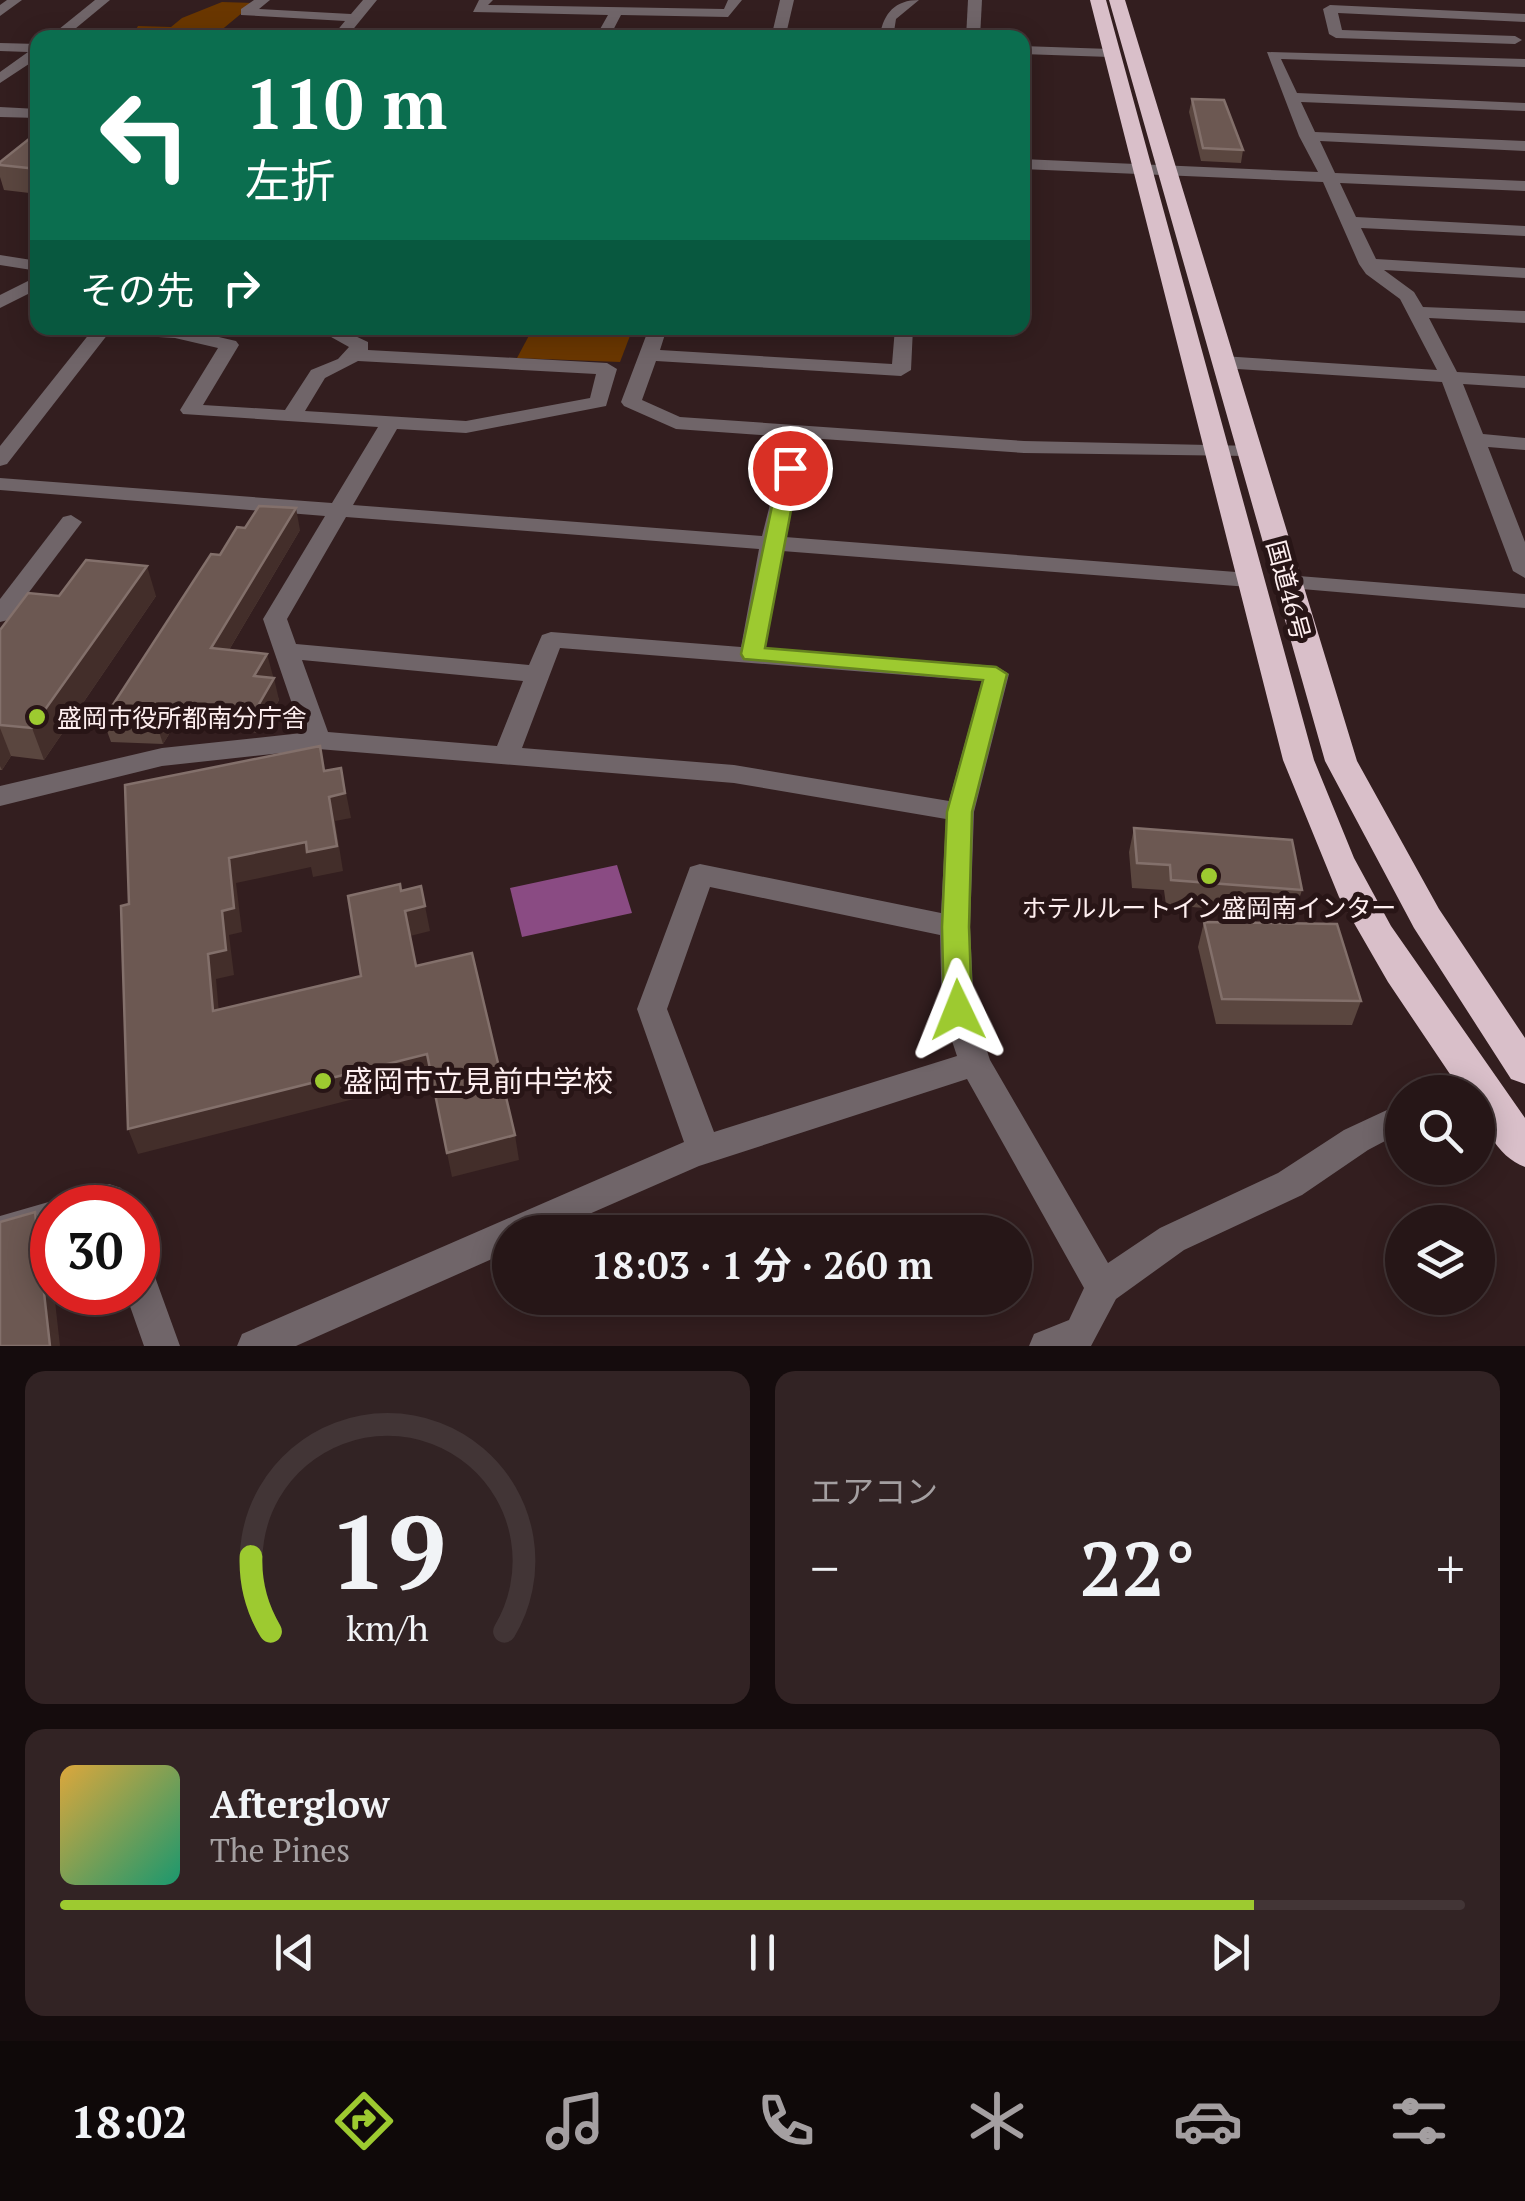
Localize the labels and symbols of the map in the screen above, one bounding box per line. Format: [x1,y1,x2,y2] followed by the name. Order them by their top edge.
[748,426,833,511] pin
[1260,537,1318,643] street label: 国道46号
[57,701,307,734] place label: 盛岡市役所都南分庁舎
[26,706,48,728] marker: 盛岡市役所都南分庁舎
[1198,865,1220,887] marker: ホテルルートイン盛岡南インター
[1021,891,1397,924] place label: ホテルルートイン盛岡南インター
[906,958,1010,1062] position arrow
[343,1061,613,1101] place label: 盛岡市立見前中学校
[312,1070,334,1092] marker: 盛岡市立見前中学校
[30,1185,160,1315] speed limit sign: 30

